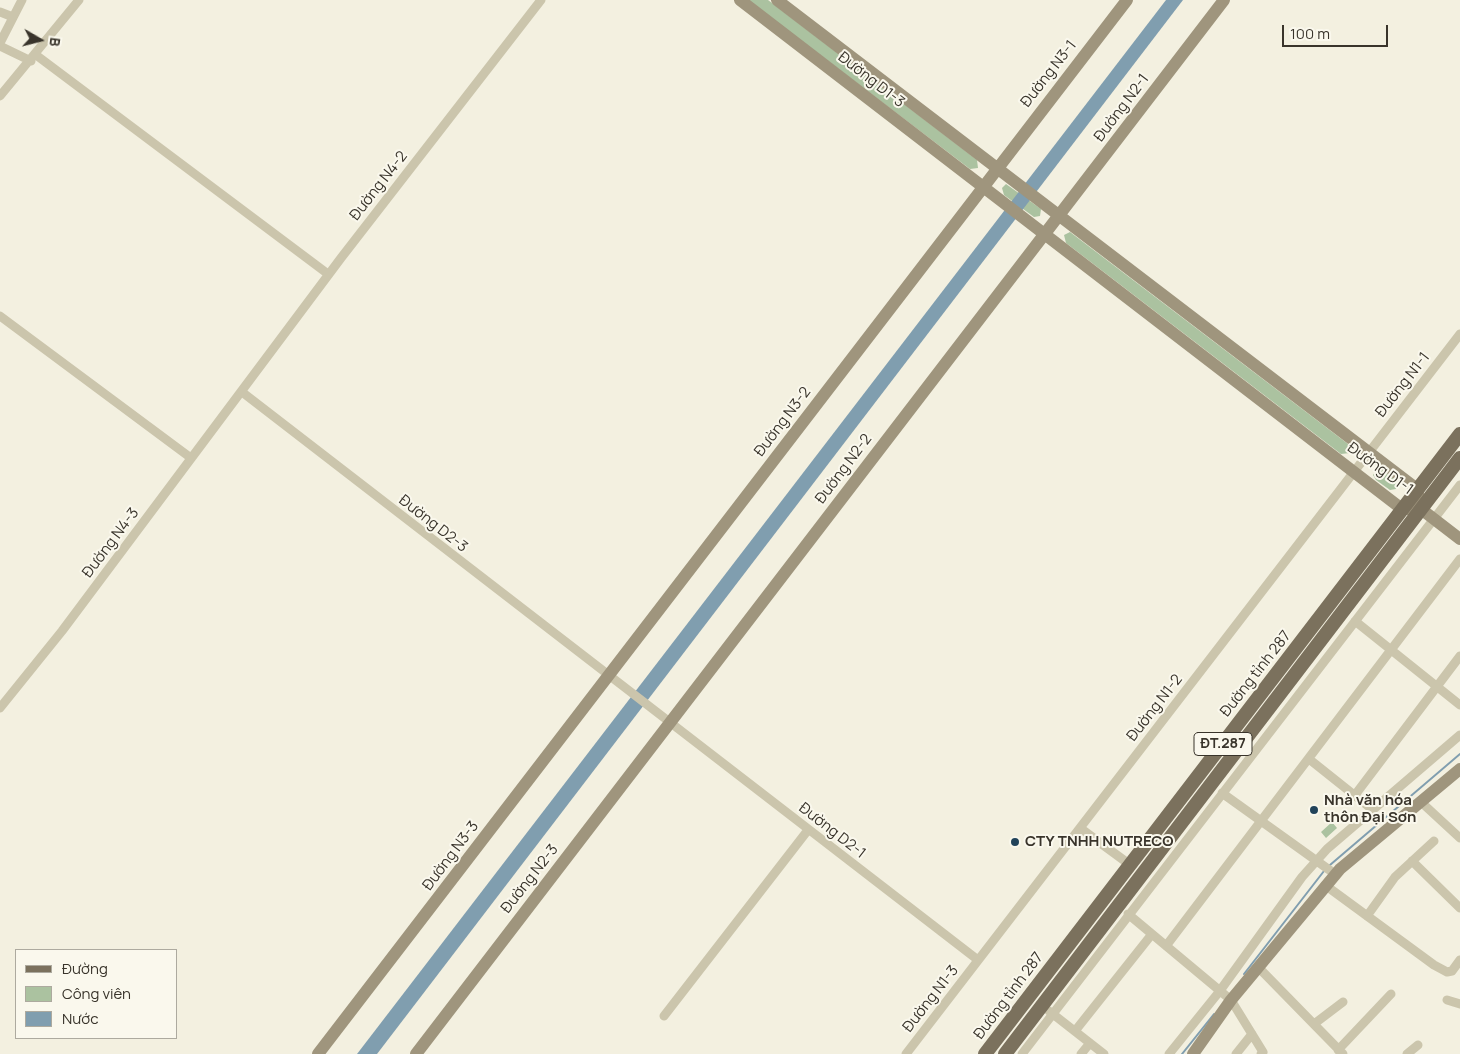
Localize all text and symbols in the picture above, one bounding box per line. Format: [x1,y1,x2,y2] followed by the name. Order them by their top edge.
[15,15,65,65] north arrow
[1285,15,1391,47] scale bar
[1290,23,1330,44] text: 100 m
[45,36,65,48] text: B
[1017,37,1081,111] street label: Đường N3-1
[834,48,908,112] street label: Đường D1-3
[1091,71,1153,145] street label: Đường N2-1
[346,148,412,224] street label: Đường N4-2
[1372,349,1434,421] street label: Đường N1-1
[751,384,815,460] street label: Đường N3-2
[812,431,876,507] street label: Đường N2-2
[1344,439,1416,499] street label: Đường D1-1
[395,492,471,556] street label: Đường D2-3
[79,505,143,581] street label: Đường N4-3
[1217,628,1295,720] street label: Đường tỉnh 287
[1123,671,1187,745] street label: Đường N1-2
[1194,732,1252,756] road number: ĐT.287
[1324,792,1416,827] place label: Nhà văn hóa thôn Đại Sơn
[795,799,869,863] street label: Đường D2-1
[1308,804,1320,816] marker: Nhà văn hóa thôn Đại Sơn
[419,818,483,894] street label: Đường N3-3
[1025,833,1174,851] place label: CTY TNHH NUTRECO
[1009,836,1021,848] marker: CTY TNHH NUTRECO
[498,841,562,917] street label: Đường N2-3
[15,949,178,1039] legend
[971,949,1047,1043] street label: Đường tỉnh 287
[62,958,108,979] text: Đường
[899,962,963,1036] street label: Đường N1-3
[62,983,131,1004] text: Công viên
[62,1008,99,1029] text: Nước

